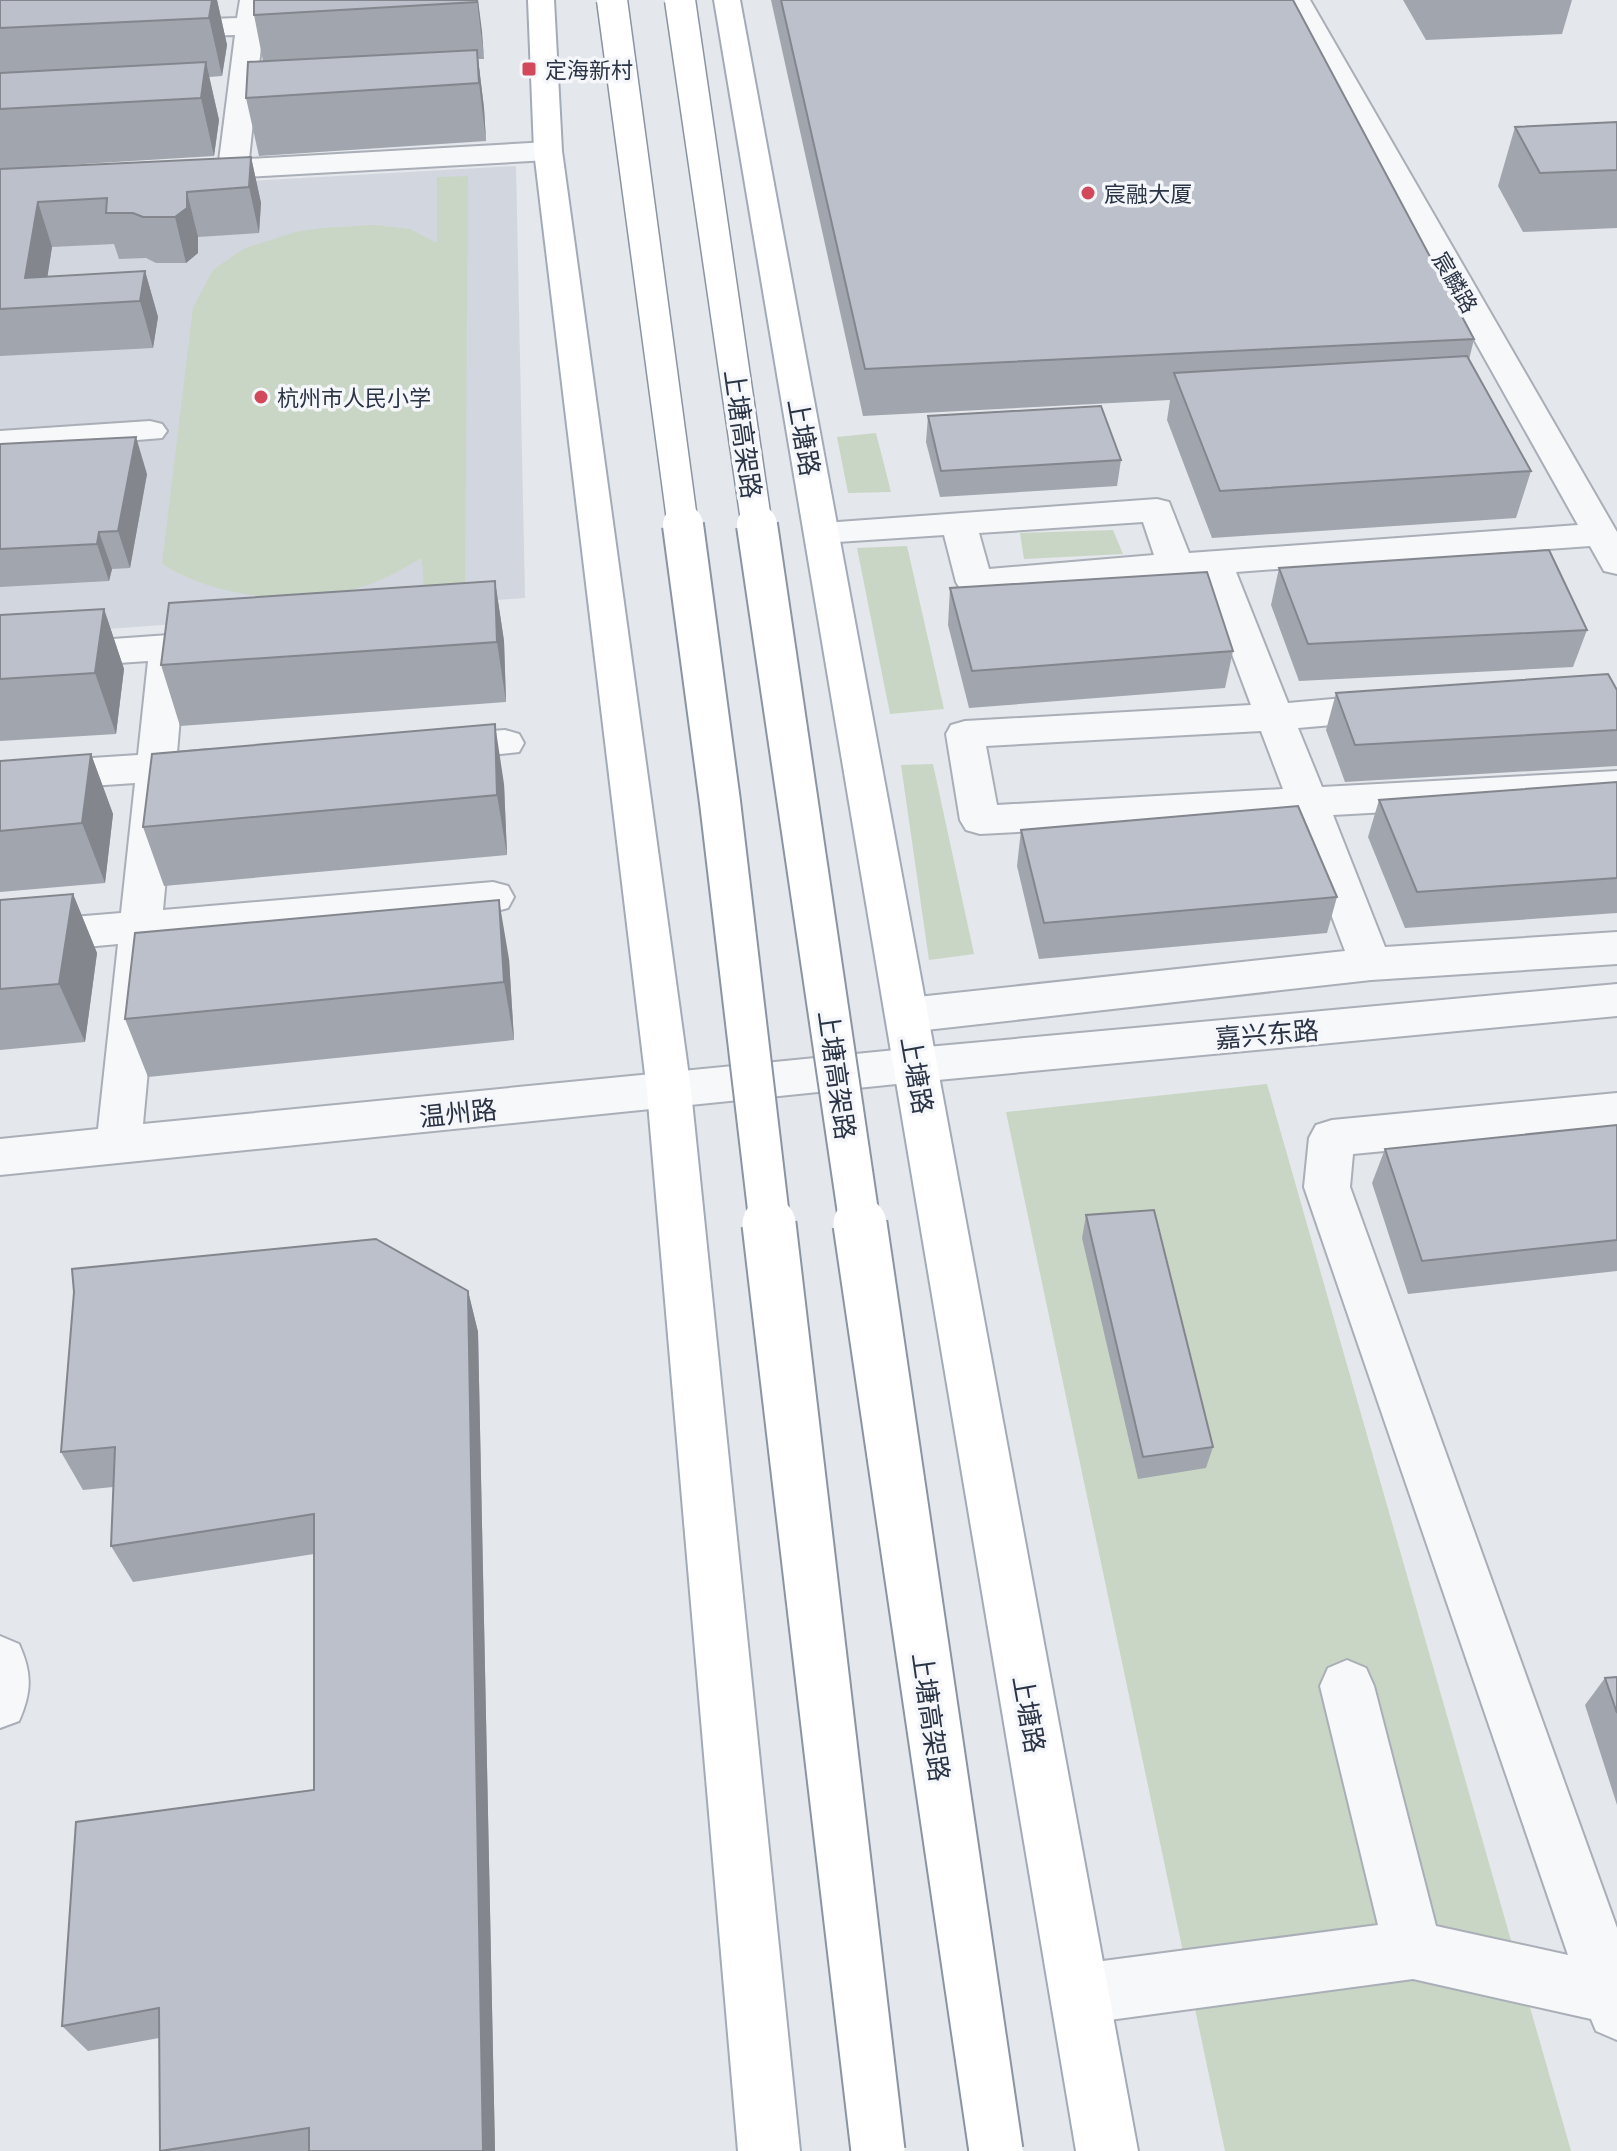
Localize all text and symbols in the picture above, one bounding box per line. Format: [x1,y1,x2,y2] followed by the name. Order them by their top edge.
[545,56,633,82] place label: 定海新村
[520,60,538,78] marker: 定海新村
[1104,180,1192,206] place label: 宸融大厦
[1079,184,1097,202] marker: 宸融大厦
[1428,247,1484,317] street label: 宸麟路
[720,367,768,501] street label: 上塘高架路
[277,384,431,410] place label: 杭州市人民小学
[252,388,270,406] marker: 杭州市人民小学
[783,396,827,478] street label: 上塘路
[814,1008,862,1142] street label: 上塘高架路
[1214,1013,1320,1053] street label: 嘉兴东路
[896,1034,940,1116] street label: 上塘路
[418,1093,498,1131] street label: 温州路
[908,1650,956,1784] street label: 上塘高架路
[1008,1673,1052,1755] street label: 上塘路

